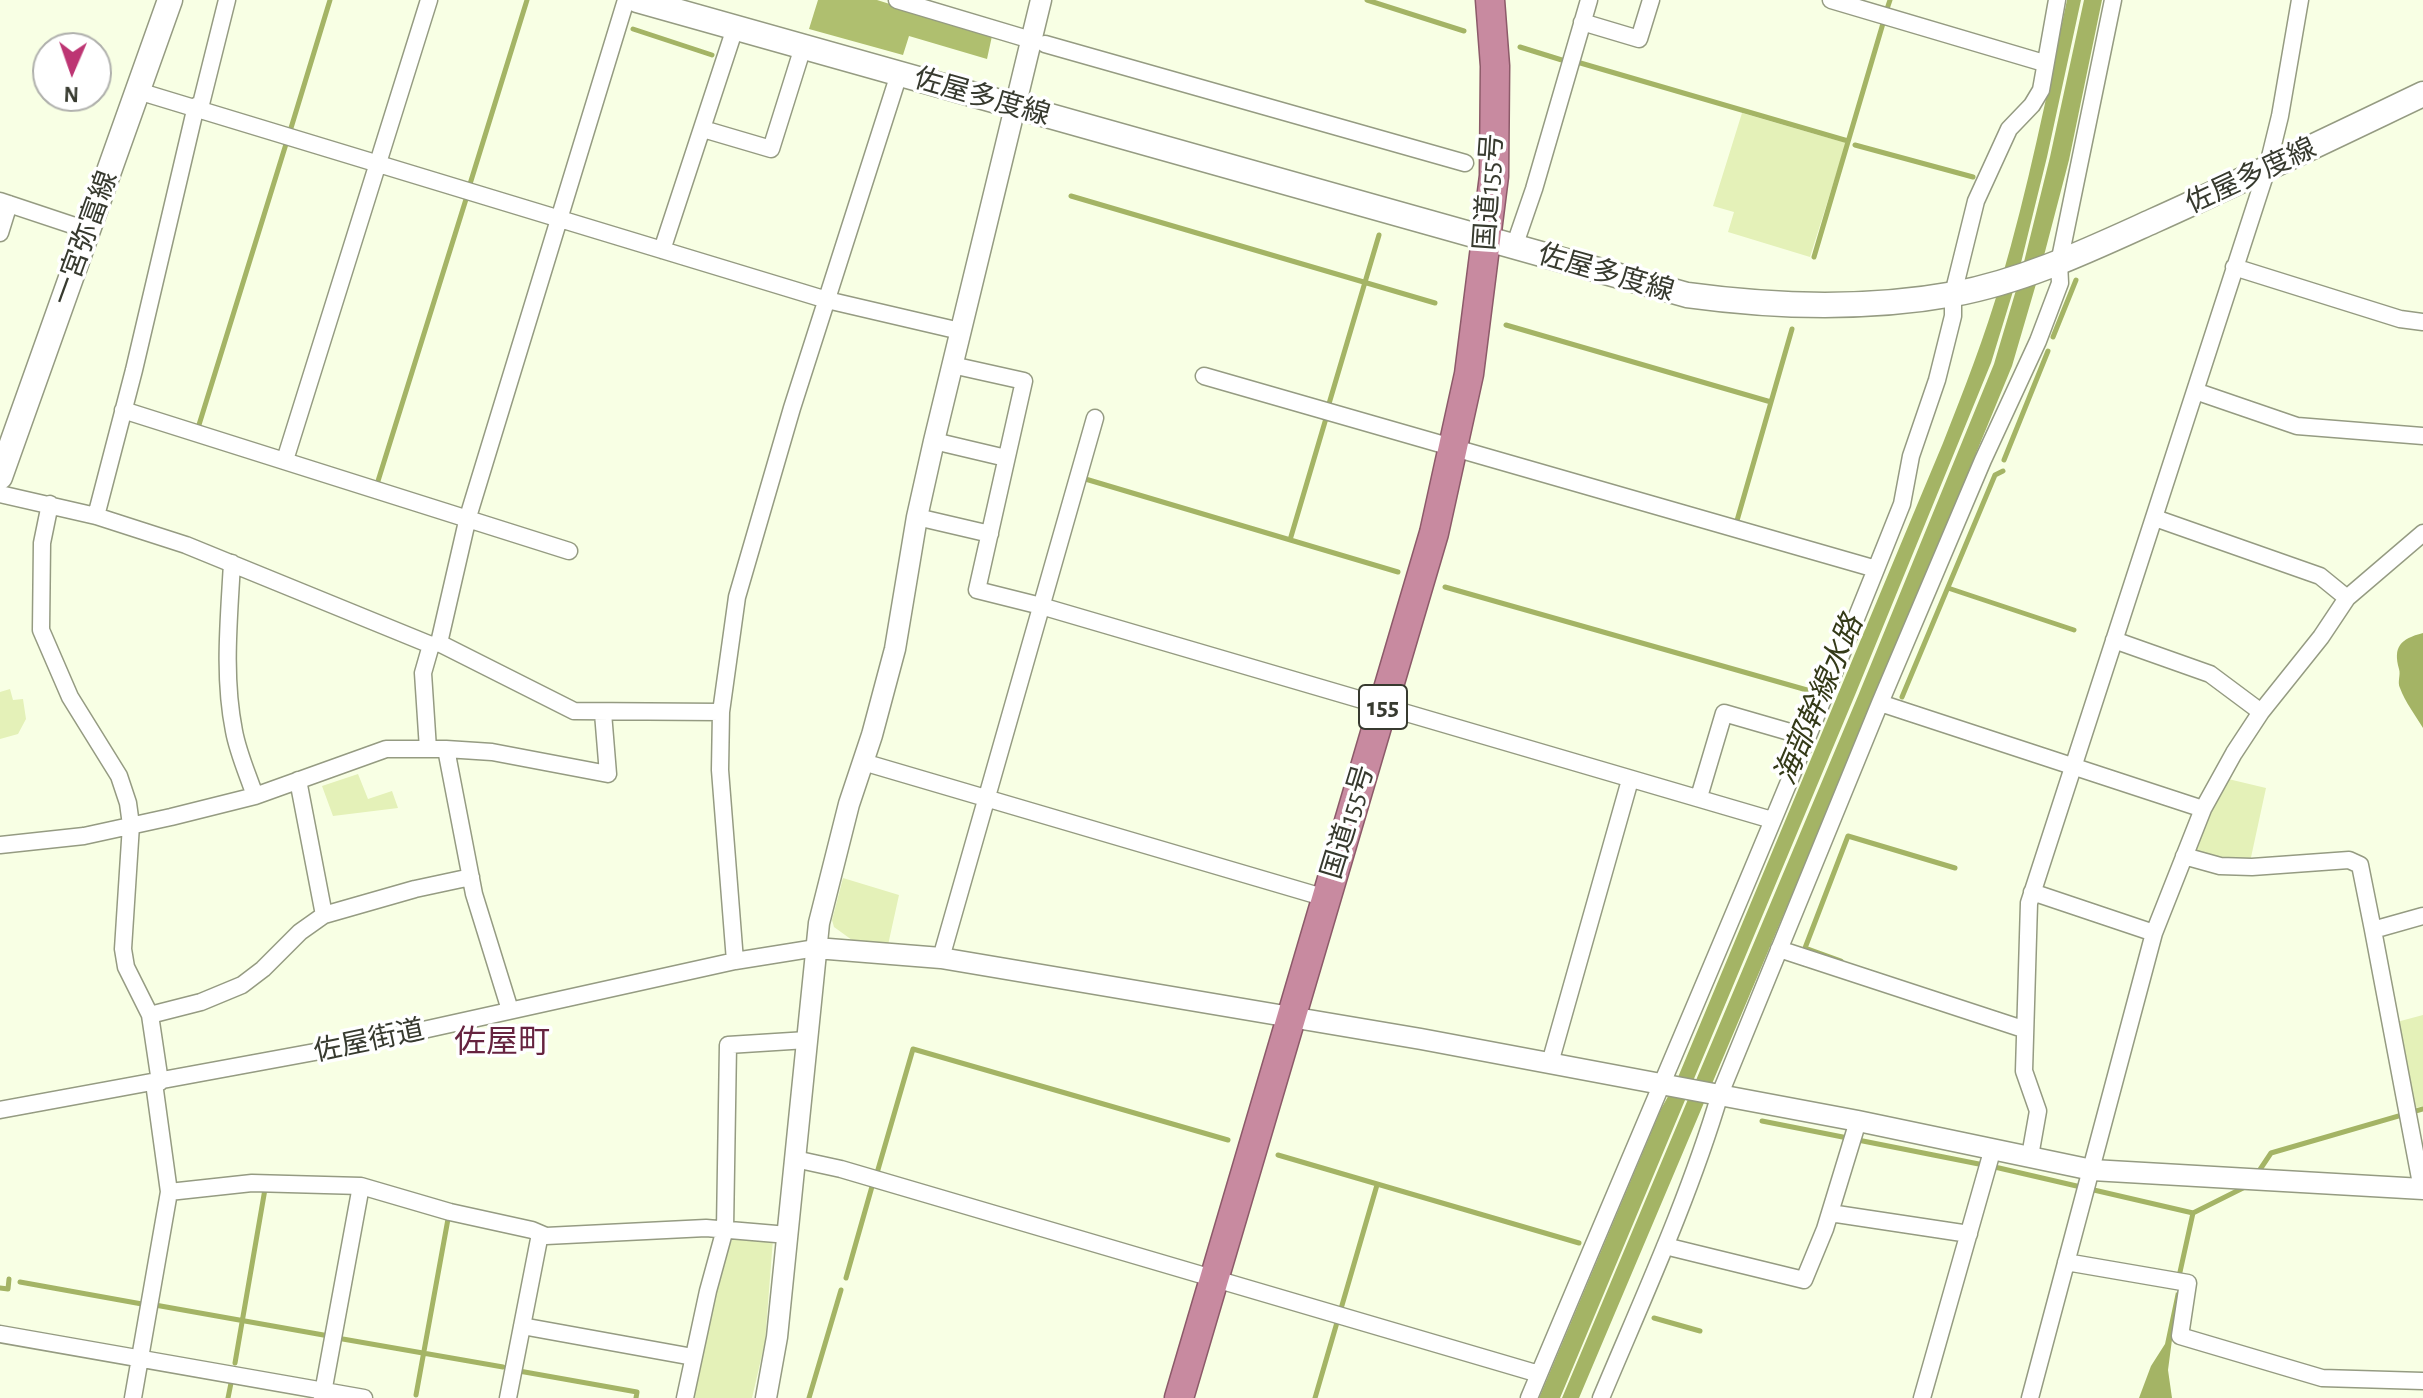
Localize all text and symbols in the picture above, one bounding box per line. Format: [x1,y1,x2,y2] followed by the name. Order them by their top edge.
[32,32,112,112] north arrow
[910,62,1054,132] street label: 佐屋多度線
[63,83,79,105] text: N
[2180,131,2322,221] street label: 佐屋多度線
[1468,132,1510,252] street label: 国道155号
[45,166,125,310] street label: 一宮弥富線
[1534,238,1678,308] street label: 佐屋多度線
[1767,610,1871,790] water label: 海部幹線水路
[1359,685,1407,729] road number: 155
[1315,761,1381,883] street label: 国道155号
[311,1013,427,1069] street label: 佐屋街道
[454,1023,550,1061] district label: 佐屋町

